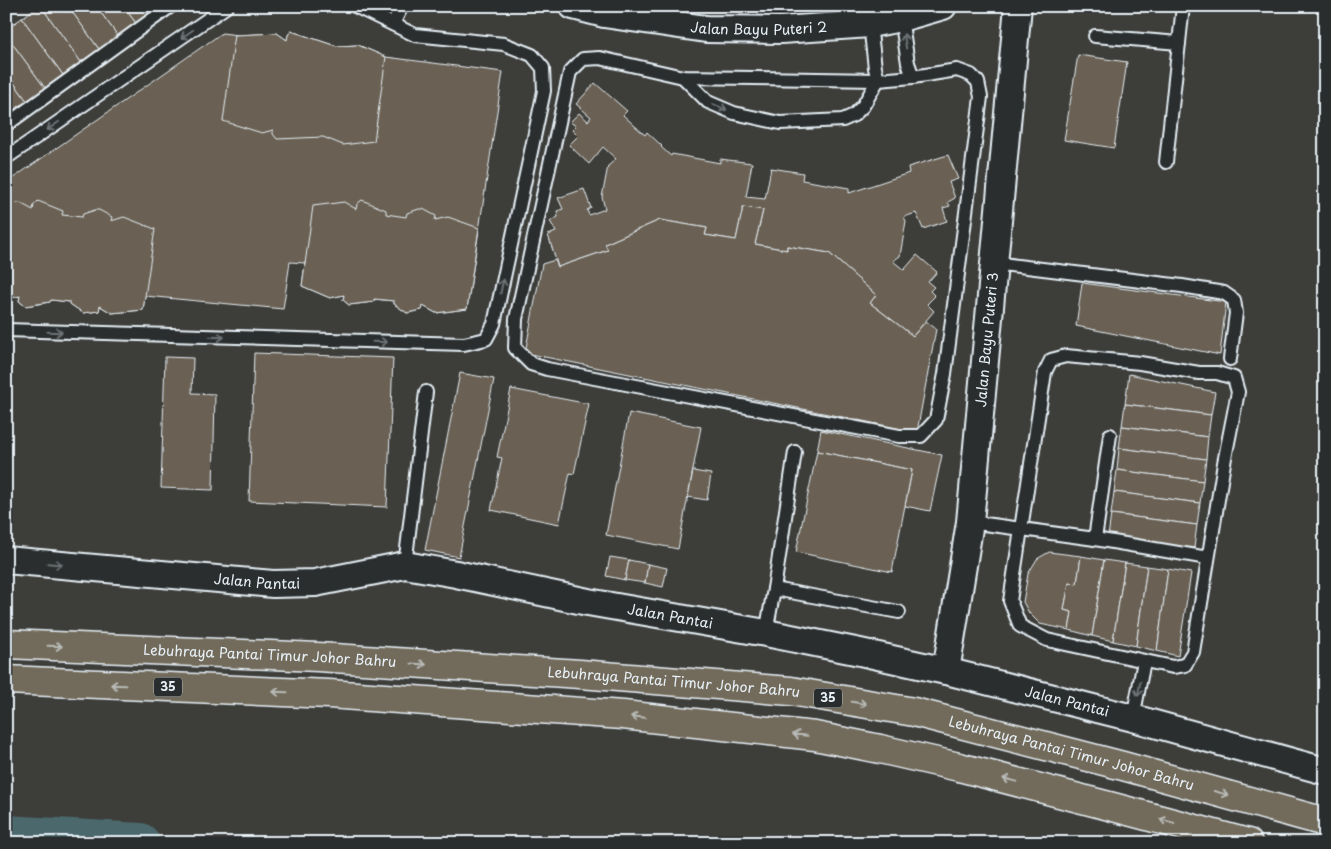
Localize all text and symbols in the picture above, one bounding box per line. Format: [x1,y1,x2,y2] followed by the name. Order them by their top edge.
[689,16,828,40] street label: Jalan Bayu Puteri 2
[180,29,194,39] one-way arrow
[899,33,909,49] one-way arrow
[712,103,727,113] one-way arrow
[46,121,60,131] one-way arrow
[970,271,1003,408] street label: Jalan Bayu Puteri 3
[498,279,507,295] one-way arrow
[46,327,63,337] one-way arrow
[209,332,225,342] one-way arrow
[372,337,388,347] one-way arrow
[47,560,63,569] one-way arrow
[213,568,300,594] street label: Jalan Pantai
[626,598,715,634] street label: Jalan Pantai
[143,639,397,672] street label: Lebuhraya Pantai Timur Johor Bahru
[47,642,63,651] one-way arrow
[411,659,427,668] one-way arrow
[547,661,802,702] street label: Lebuhraya Pantai Timur Johor Bahru
[154,678,182,696] road number: 35
[110,680,126,689] one-way arrow
[1023,680,1112,722] street label: Jalan Pantai
[1133,681,1143,697] one-way arrow
[272,687,288,696] one-way arrow
[814,688,842,708] road number: 35
[851,698,867,708] one-way arrow
[946,710,1197,795] street label: Lebuhraya Pantai Timur Johor Bahru
[630,712,646,722] one-way arrow
[792,730,808,739] one-way arrow
[1002,775,1018,785] one-way arrow
[1212,788,1228,798] one-way arrow
[1159,816,1175,825] one-way arrow

